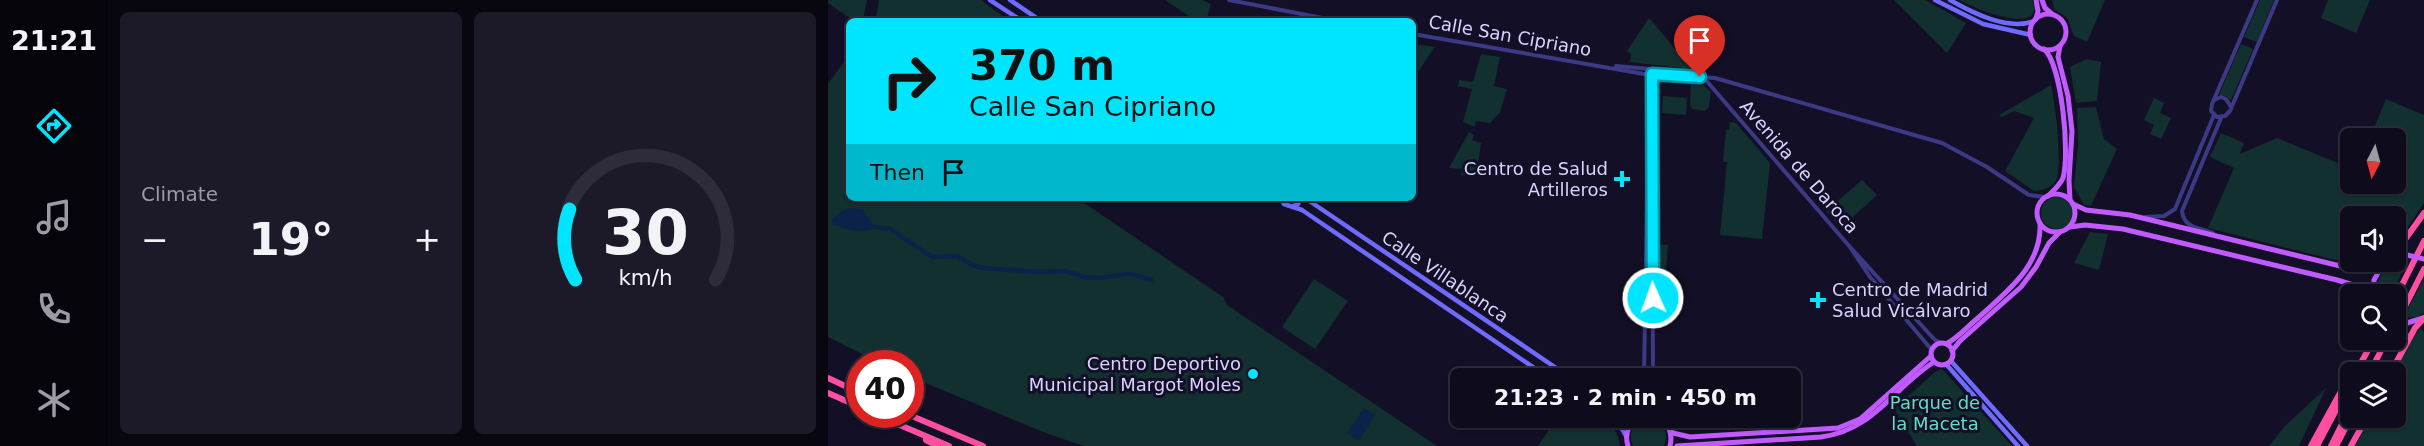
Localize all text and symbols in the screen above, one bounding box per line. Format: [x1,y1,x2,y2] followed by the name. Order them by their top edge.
[1427,11,1593,60] street label: Calle San Cipriano
[1674,15,1725,77] pin
[1683,24,1716,57] icon: arrive
[11,25,97,56] text: 21:21
[969,41,1115,90] text: 370 m
[870,42,948,120] icon: right
[969,91,1216,122] text: Calle San Cipriano
[1736,96,1863,238] street label: Avenida de Daroca
[33,105,75,147] icon: directions
[2340,128,2406,194] north arrow
[2340,128,2406,428] map controls
[937,156,970,189] icon: arrive
[1464,158,1608,200] place label: Centro de Salud Artilleros
[870,160,925,185] text: Then
[1613,170,1631,188] marker: Centro de Salud Artilleros
[141,182,218,206] text: Climate
[33,196,75,238] icon: music
[602,196,688,269] text: 30
[2340,206,2406,272] button: sound
[248,213,334,266] text: 19°
[141,220,169,259] text: −
[413,220,441,259] text: +
[1378,226,1513,327] street label: Calle Villablanca
[618,265,672,290] text: km/h
[1621,266,1685,330] position arrow
[1832,279,1988,321] place label: Centro de Madrid Salud Vicálvaro
[2340,284,2406,350] button: search
[33,288,75,330] icon: phone
[1809,291,1827,309] marker: Centro de Madrid Salud Vicálvaro
[846,350,924,428] speed limit sign: 40
[1029,353,1241,395] place label: Centro Deportivo Municipal Margot Moles
[2340,362,2406,428] button: layers
[1246,367,1260,381] marker: Centro Deportivo Municipal Margot Moles
[33,379,75,421] icon: climate
[1494,385,1757,410] text: 21:23 · 2 min · 450 m
[1890,392,1980,434] park label: Parque de la Maceta

